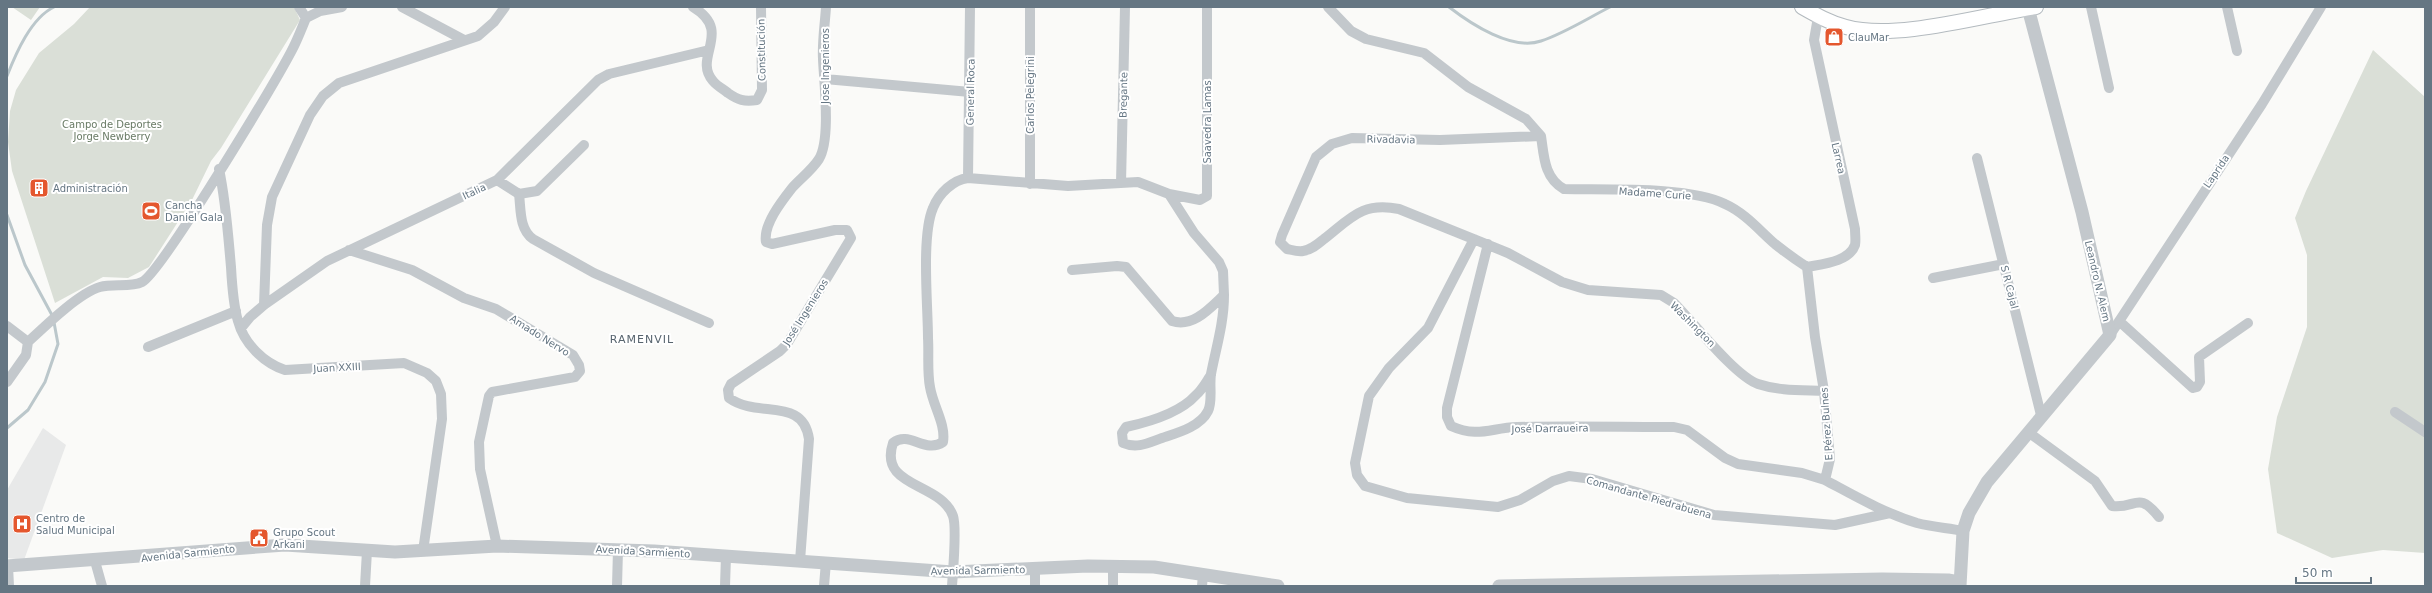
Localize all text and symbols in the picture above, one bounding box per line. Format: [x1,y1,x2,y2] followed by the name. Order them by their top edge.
[755,19,768,81] street label: Constitución
[1823,26,1845,48] shop icon: ClauMar
[820,28,831,105] street label: Jose Ingenieros
[1848,32,1890,43] place label: ClauMar
[1025,56,1036,134] street label: Carlos Pelegrini
[964,58,977,126] street label: General Roca
[1118,72,1129,118] street label: Bregante
[1202,80,1213,164] street label: Saavedra Lamas
[62,119,162,142] park label: Campo de Deportes Jorge Newberry
[1366,134,1416,145] street label: Rivadavia
[1830,141,1847,175] street label: Larrea
[2201,153,2231,190] street label: Laprida
[28,177,50,199] building icon: Administración
[461,181,488,202] street label: Italia
[53,183,128,194] place label: Administración
[1618,185,1692,202] street label: Madame Curie
[140,200,162,222] sports icon: Cancha Daniel Gala
[165,200,223,223] place label: Cancha Daniel Gala
[2083,239,2112,323] street label: Leandro N. Alem
[1999,264,2020,310] street label: S R Cajal
[780,277,830,348] street label: José Ingenieros
[1668,300,1717,349] street label: Washington
[508,313,572,358] street label: Amado Nervo
[610,333,674,346] district label: RAMENVIL
[312,361,361,374] street label: Juan XXIII
[1818,387,1835,461] street label: E Pérez Bulnes
[1510,422,1589,435] street label: José Darraueira
[1585,474,1713,521] street label: Comandante Piedrabuena
[11,513,33,535] hospital icon: Centro de Salud Municipal
[36,513,115,536] place label: Centro de Salud Municipal
[248,527,270,549] public building icon: Grupo Scout Arkani
[273,527,335,550] place label: Grupo Scout Arkani
[140,543,236,564] street label: Avenida Sarmiento
[595,544,690,559] street label: Avenida Sarmiento
[2296,559,2371,585] scale bar
[931,564,1025,577] street label: Avenida Sarmiento
[2302,566,2333,580] text: 50 m

